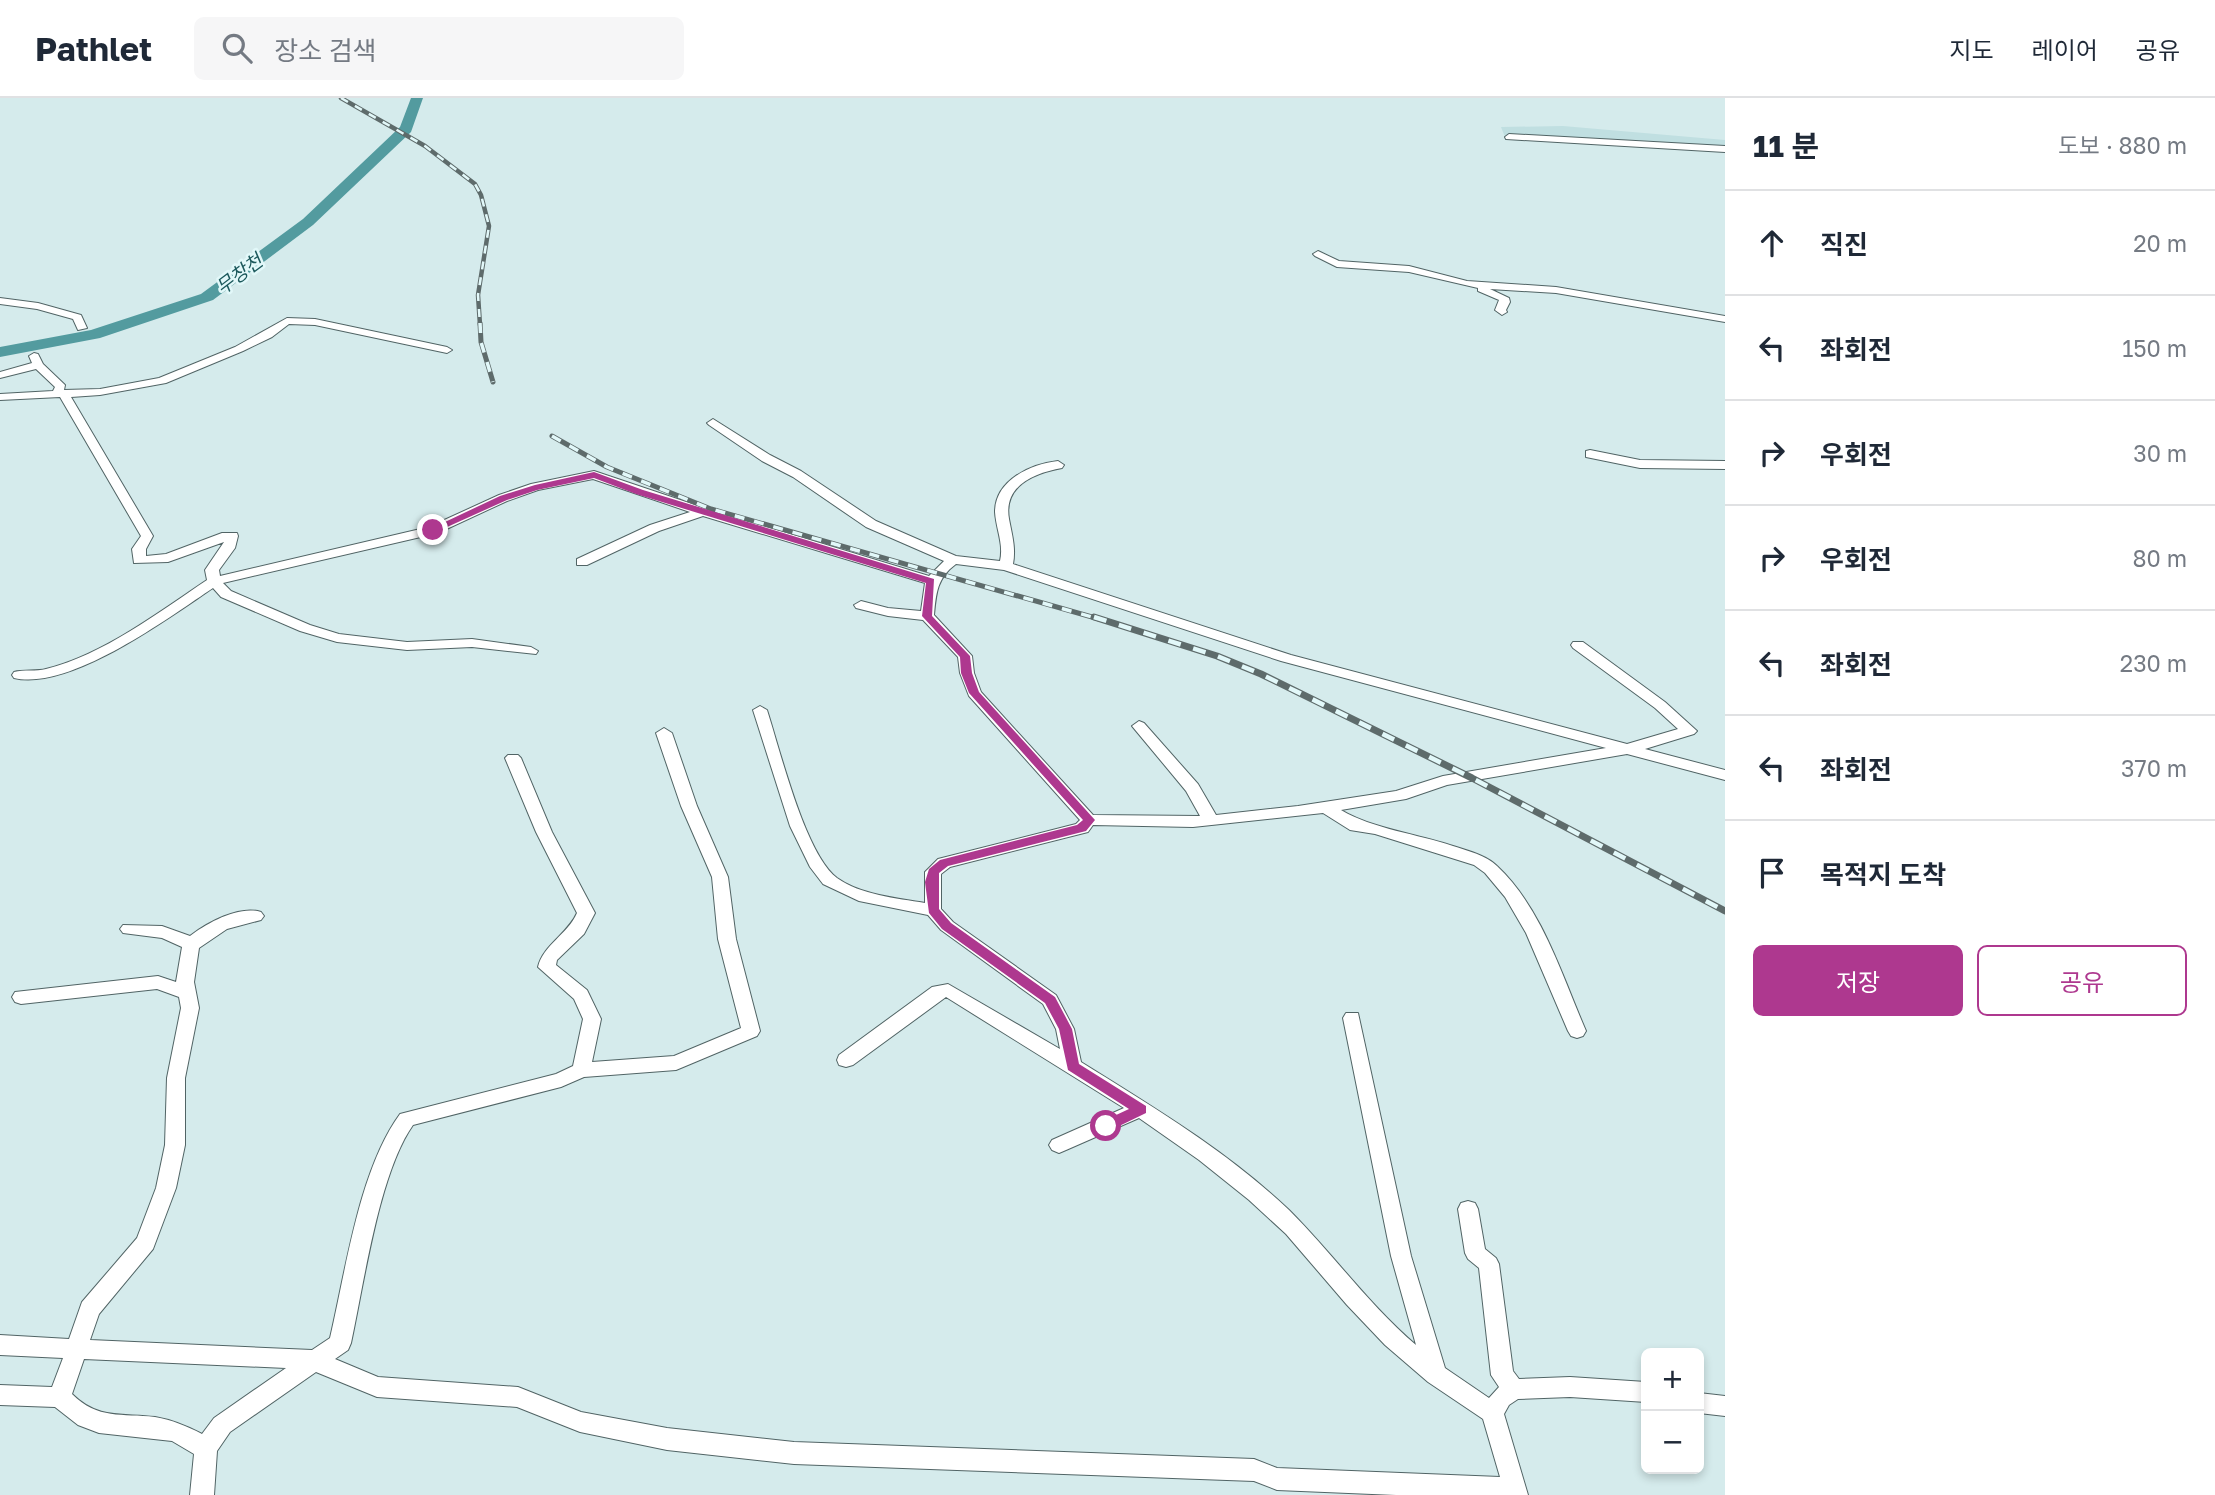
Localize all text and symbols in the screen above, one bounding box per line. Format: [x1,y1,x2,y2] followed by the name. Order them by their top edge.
[194,17,684,80] search box
[35,29,152,68] text: Pathlet
[218,29,256,67] icon: search
[274,35,377,66] text: 장소 검색
[1949,35,1994,64] text: 지도
[2032,35,2098,64] text: 레이어
[2136,35,2180,64] text: 공유
[1753,128,1819,164] text: 11 분
[2058,131,2187,159] text: 도보 · 880 m
[1753,224,1791,262] icon: ahead
[1820,229,1868,260] text: 직진
[2133,229,2187,257] text: 20 m
[211,248,268,299] water label: 무창천
[1753,329,1791,367] icon: left
[1820,334,1892,365] text: 좌회전
[2122,334,2187,362] text: 150 m
[1753,434,1791,472] icon: right
[1820,439,1892,470] text: 우회전
[2133,439,2187,467] text: 30 m
[417,514,448,545] route end
[1753,539,1791,577] icon: right
[1820,544,1892,575] text: 우회전
[2133,544,2187,572] text: 80 m
[1753,644,1791,682] icon: left
[1820,649,1892,680] text: 좌회전
[2120,649,2187,677] text: 230 m
[1753,749,1791,787] icon: left
[1820,754,1892,785] text: 좌회전
[2121,754,2187,782] text: 370 m
[1753,854,1791,892] icon: arrive
[1820,859,1946,890] text: 목적지 도착
[1753,945,1963,1016] button: 저장
[1977,945,2187,1016] button: 공유
[1090,1110,1121,1141] route start
[1641,1348,1704,1474] map controls
[1641,1348,1704,1411] button: +
[1641,1411,1704,1474] button: −

